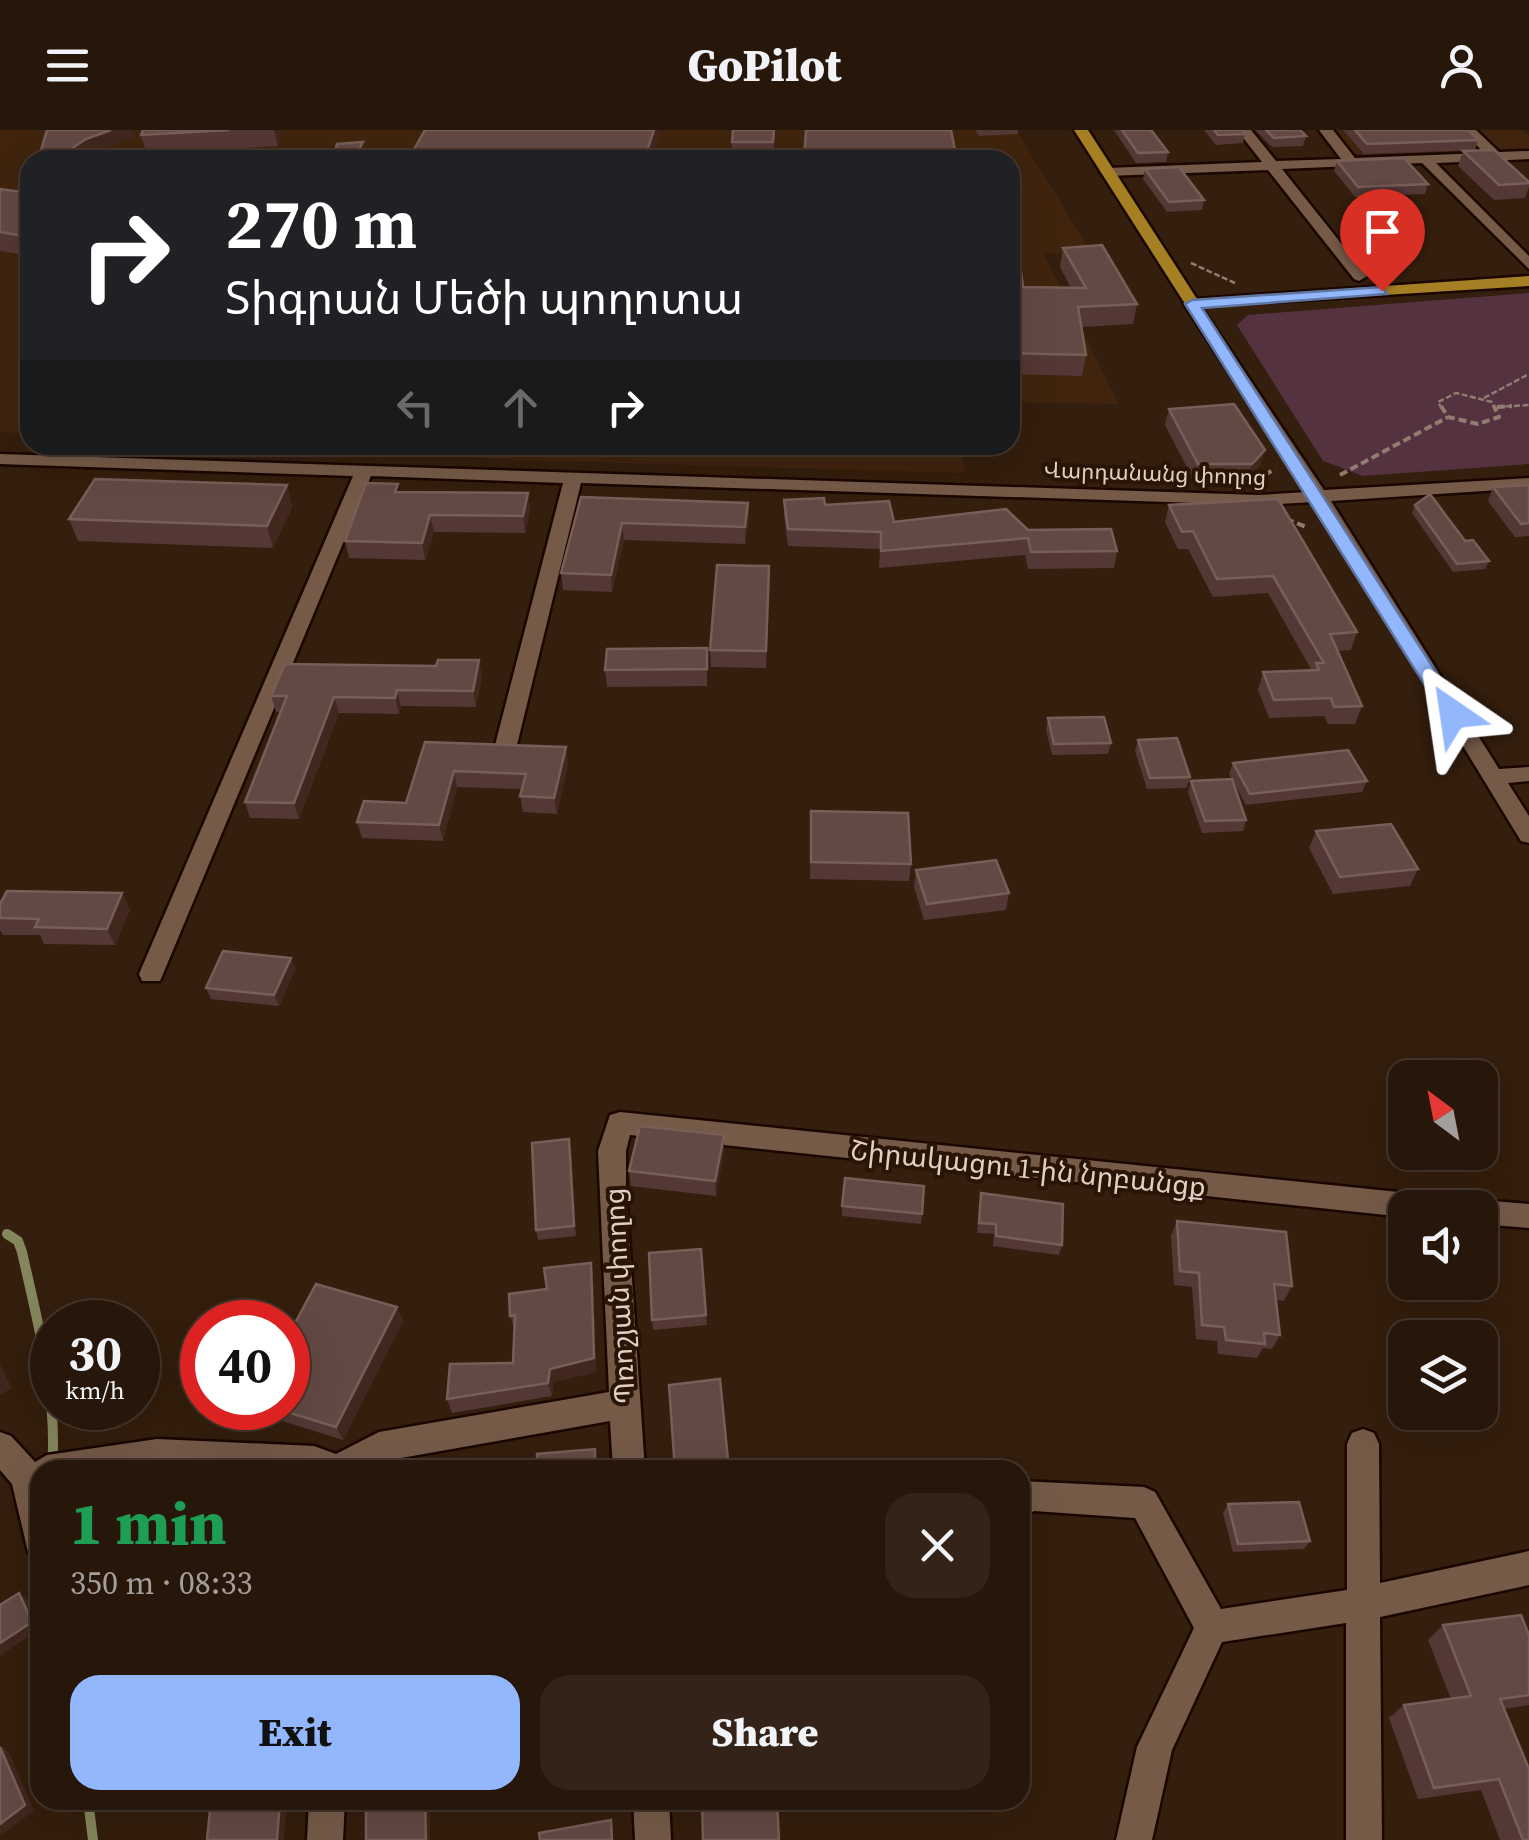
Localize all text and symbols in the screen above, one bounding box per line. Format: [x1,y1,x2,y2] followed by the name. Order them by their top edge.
[688,34,842,96] text: GoPilot
[40,38,95,93] icon: menu
[1434,38,1489,93] icon: person
[225,175,417,271] text: 270 m
[1340,189,1425,292] pin
[60,190,190,320] icon: right
[1355,204,1410,259] icon: arrive
[225,267,743,329] text: Տիգրան Մեծի պողոտա
[388,380,443,435] icon: left
[493,380,548,435] icon: ahead
[598,380,653,435] icon: right
[1043,454,1267,492] street label: Վարդանանց փողոց
[1401,662,1505,766] position arrow
[1388,1060,1498,1170] north arrow
[1388,1060,1498,1430] map controls
[848,1130,1208,1206] street label: Շիրակացու 1-ին նրբանցք
[594,1187,644,1405] street label: Պռոշյան փողոց
[1388,1190,1498,1300] button: sound
[180,1300,310,1430] speed limit sign: 40
[68,1318,122,1387] text: 30
[1388,1320,1498,1430] button: layers
[65,1373,125,1407] text: km/h
[70,1482,226,1564] text: 1 min
[885,1493,990,1598] button: close
[70,1561,252,1605] text: 350 m · 08:33
[70,1675,520,1790] button: Exit
[540,1675,990,1790] button: Share

